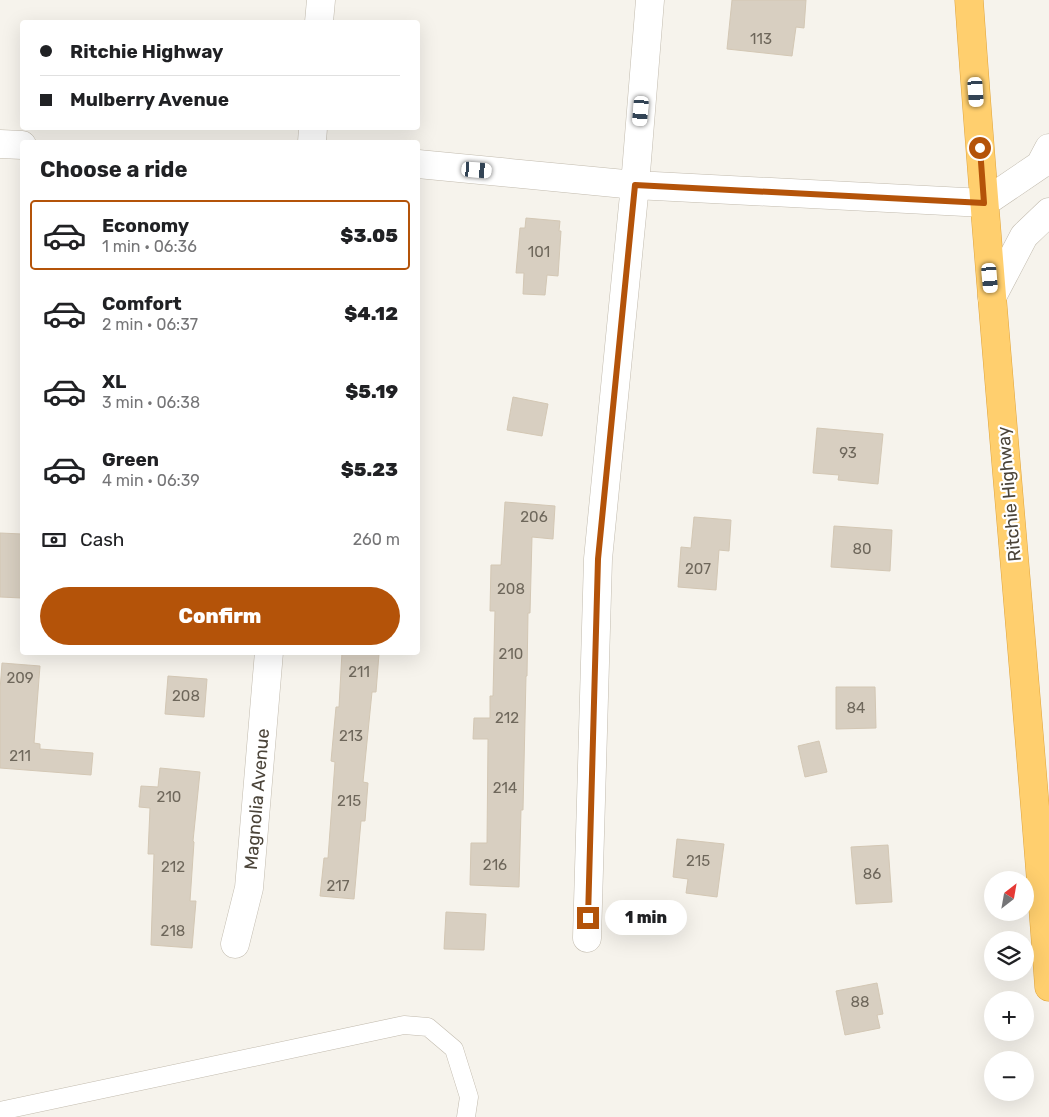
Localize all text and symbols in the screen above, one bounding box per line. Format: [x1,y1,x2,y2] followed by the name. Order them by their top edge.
[750,30,772,48] house number: 113
[70,40,223,63] text: Ritchie Highway
[967,77,984,107] car
[70,88,229,111] text: Mulberry Avenue
[632,95,649,127] car
[969,137,991,159] route start
[40,156,187,183] text: Choose a ride
[461,161,492,179] car
[42,213,87,258] icon: car
[102,214,189,237] text: Economy
[340,224,398,247] text: $3.05
[102,237,197,256] text: 1 min · 06:36
[528,243,550,261] house number: 101
[981,262,998,294] car
[42,291,87,336] icon: car
[102,292,182,315] text: Comfort
[344,302,398,325] text: $4.12
[102,315,198,334] text: 2 min · 06:37
[42,369,87,414] icon: car
[102,370,126,393] text: XL
[345,380,398,403] text: $5.19
[102,393,200,412] text: 3 min · 06:38
[992,425,1026,562] street label: Ritchie Highway
[839,444,857,462] house number: 93
[42,447,87,492] icon: car
[102,448,159,471] text: Green
[341,458,398,481] text: $5.23
[102,471,200,490] text: 4 min · 06:39
[520,508,548,526] house number: 206
[40,526,68,554] icon: cash
[80,528,124,551] text: Cash
[353,530,400,549] text: 260 m
[852,540,872,558] house number: 80
[685,560,711,578] house number: 207
[497,580,525,598] house number: 208
[40,587,400,645] button: Confirm
[499,645,523,663] house number: 210
[348,663,370,681] house number: 211
[6,669,34,687] house number: 209
[172,687,200,705] house number: 208
[847,699,865,717] house number: 84
[495,709,519,727] house number: 212
[240,727,274,871] street label: Magnolia Avenue
[339,727,363,745] house number: 213
[9,747,31,765] house number: 211
[493,779,517,797] house number: 214
[157,788,181,806] house number: 210
[337,792,361,810] house number: 215
[686,852,710,870] house number: 215
[483,856,507,874] house number: 216
[161,858,185,876] house number: 212
[863,865,881,883] house number: 86
[984,871,1034,921] north arrow
[984,871,1034,1101] map controls
[327,877,350,895] house number: 217
[606,900,688,936] callout: 1 min
[577,907,599,929] route end
[625,908,667,927] text: 1 min
[161,922,185,940] house number: 218
[984,931,1034,981] button: layers
[984,991,1034,1041] button: +
[850,993,870,1011] house number: 88
[984,1051,1034,1101] button: −

